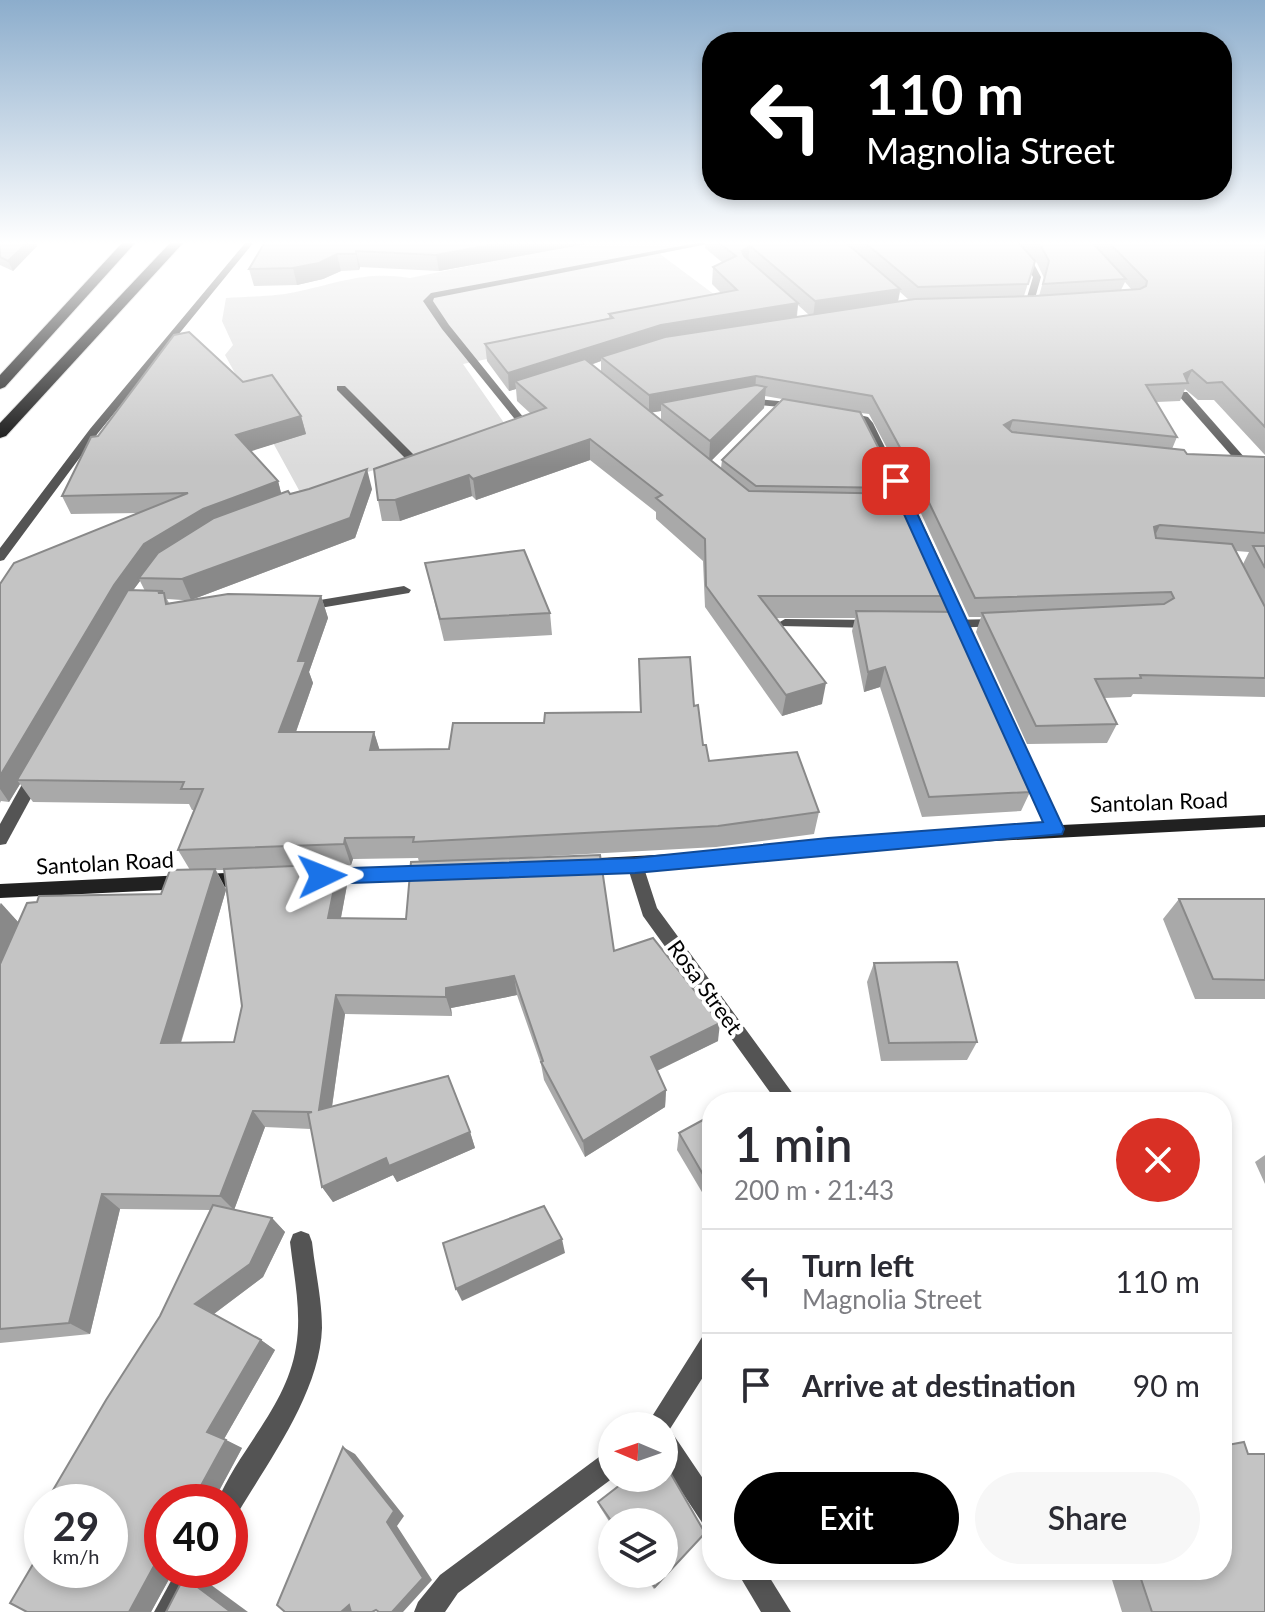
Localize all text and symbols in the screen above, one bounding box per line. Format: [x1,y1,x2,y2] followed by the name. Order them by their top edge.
[866,60,1024,127] text: 110 m
[734,64,838,168] icon: left
[866,128,1115,172] text: Magnolia Street
[862,447,930,515] pin
[874,459,918,503] icon: arrive
[1090,786,1228,817] street label: Santolan Road
[280,834,364,918] position arrow
[35,845,175,880] street label: Santolan Road
[662,934,749,1039] street label: Rosa Street
[734,1115,852,1172] text: 1 min
[1116,1118,1200,1202] button: close
[734,1174,894,1206] text: 200 m · 21:43
[802,1247,914,1283] text: Turn left
[734,1259,778,1303] icon: left
[1115,1263,1200,1299] text: 110 m
[802,1283,982,1315] text: Magnolia Street
[734,1363,778,1407] icon: arrive
[802,1367,1076,1403] text: Arrive at destination
[1133,1367,1200,1403] text: 90 m
[598,1412,678,1492] north arrow
[598,1412,678,1588] map controls
[734,1472,959,1564] button: Exit
[975,1472,1200,1564] button: Share
[144,1484,248,1588] speed limit sign: 40
[53,1502,99,1550] text: 29
[598,1508,678,1588] button: layers
[53,1544,99,1568] text: km/h

